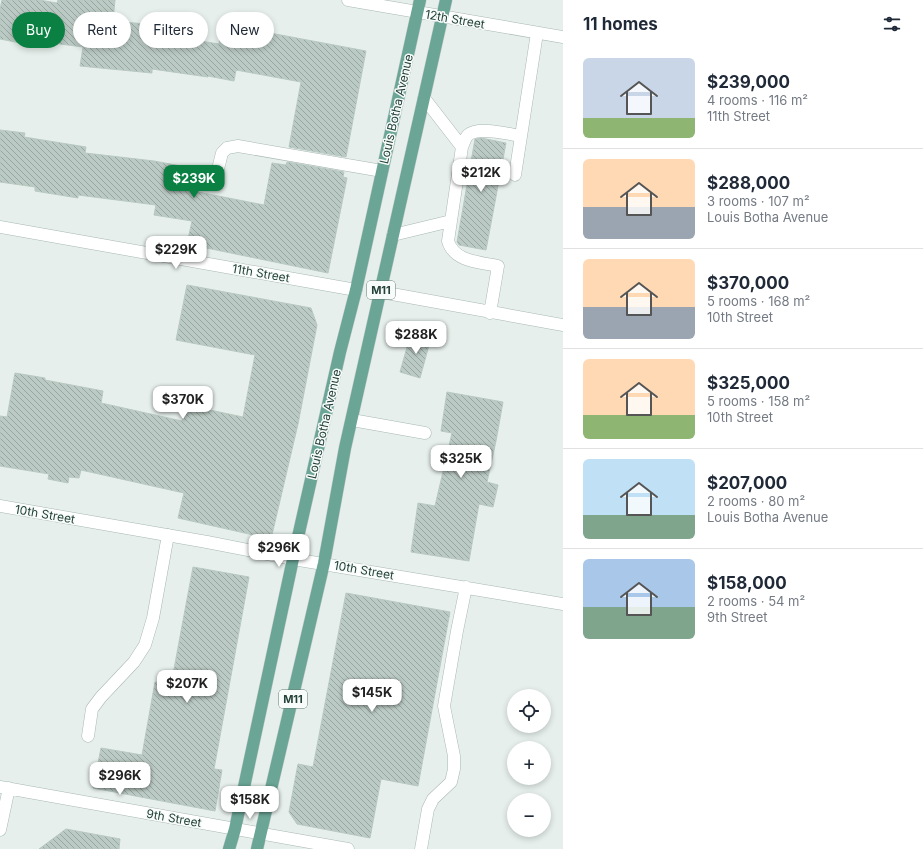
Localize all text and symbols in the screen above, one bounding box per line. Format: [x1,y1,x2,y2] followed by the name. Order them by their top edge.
[424,6,486,32] street label: 12th Street
[12,12,65,48] chip: Buy
[73,12,131,48] chip: Rent
[139,12,208,48] chip: Filters
[216,12,274,48] chip: New
[881,13,903,35] icon: filters
[583,14,658,34] text: 11 homes
[376,53,416,165] street label: Louis Botha Avenue
[707,72,790,92] text: $239,000
[615,74,663,122] icon: home
[707,92,808,108] text: 4 rooms · 116 m²
[707,108,770,124] text: 11th Street
[453,159,509,193] pin: $212K
[461,164,501,180] text: $212K
[166,165,222,199] pin: $239K
[173,170,215,186] text: $239K
[707,173,790,193] text: $288,000
[615,175,663,223] icon: home
[707,193,810,209] text: 3 rooms · 107 m²
[707,209,828,225] text: Louis Botha Avenue
[148,236,204,270] pin: $229K
[155,241,197,257] text: $229K
[231,261,291,285] street label: 11th Street
[707,273,789,293] text: $370,000
[615,275,663,323] icon: home
[367,281,395,299] road number: M11
[707,293,810,309] text: 5 rooms · 168 m²
[707,309,773,325] text: 10th Street
[388,321,444,355] pin: $288K
[395,326,437,342] text: $288K
[304,368,344,480] street label: Louis Botha Avenue
[707,373,790,393] text: $325,000
[615,375,663,423] icon: home
[155,386,211,420] pin: $370K
[162,391,204,407] text: $370K
[707,393,810,409] text: 5 rooms · 158 m²
[707,409,773,425] text: 10th Street
[433,445,489,479] pin: $325K
[440,450,482,466] text: $325K
[707,473,787,493] text: $207,000
[615,475,663,523] icon: home
[707,493,805,509] text: 2 rooms · 80 m²
[14,501,76,527] street label: 10th Street
[707,509,828,525] text: Louis Botha Avenue
[251,534,307,568] pin: $296K
[258,539,300,555] text: $296K
[333,557,395,583] street label: 10th Street
[707,573,787,593] text: $158,000
[615,575,663,623] icon: home
[707,593,805,609] text: 2 rooms · 54 m²
[707,609,768,625] text: 9th Street
[159,670,215,704] pin: $207K
[166,675,208,691] text: $207K
[344,679,400,713] pin: $145K
[352,684,392,700] text: $145K
[507,689,551,837] map controls
[507,689,551,733] button: locate
[279,690,307,708] road number: M11
[507,741,551,785] button: +
[92,762,148,796] pin: $296K
[99,767,141,783] text: $296K
[222,786,278,820] pin: $158K
[230,791,270,807] text: $158K
[507,793,551,837] button: −
[145,806,203,830] street label: 9th Street

